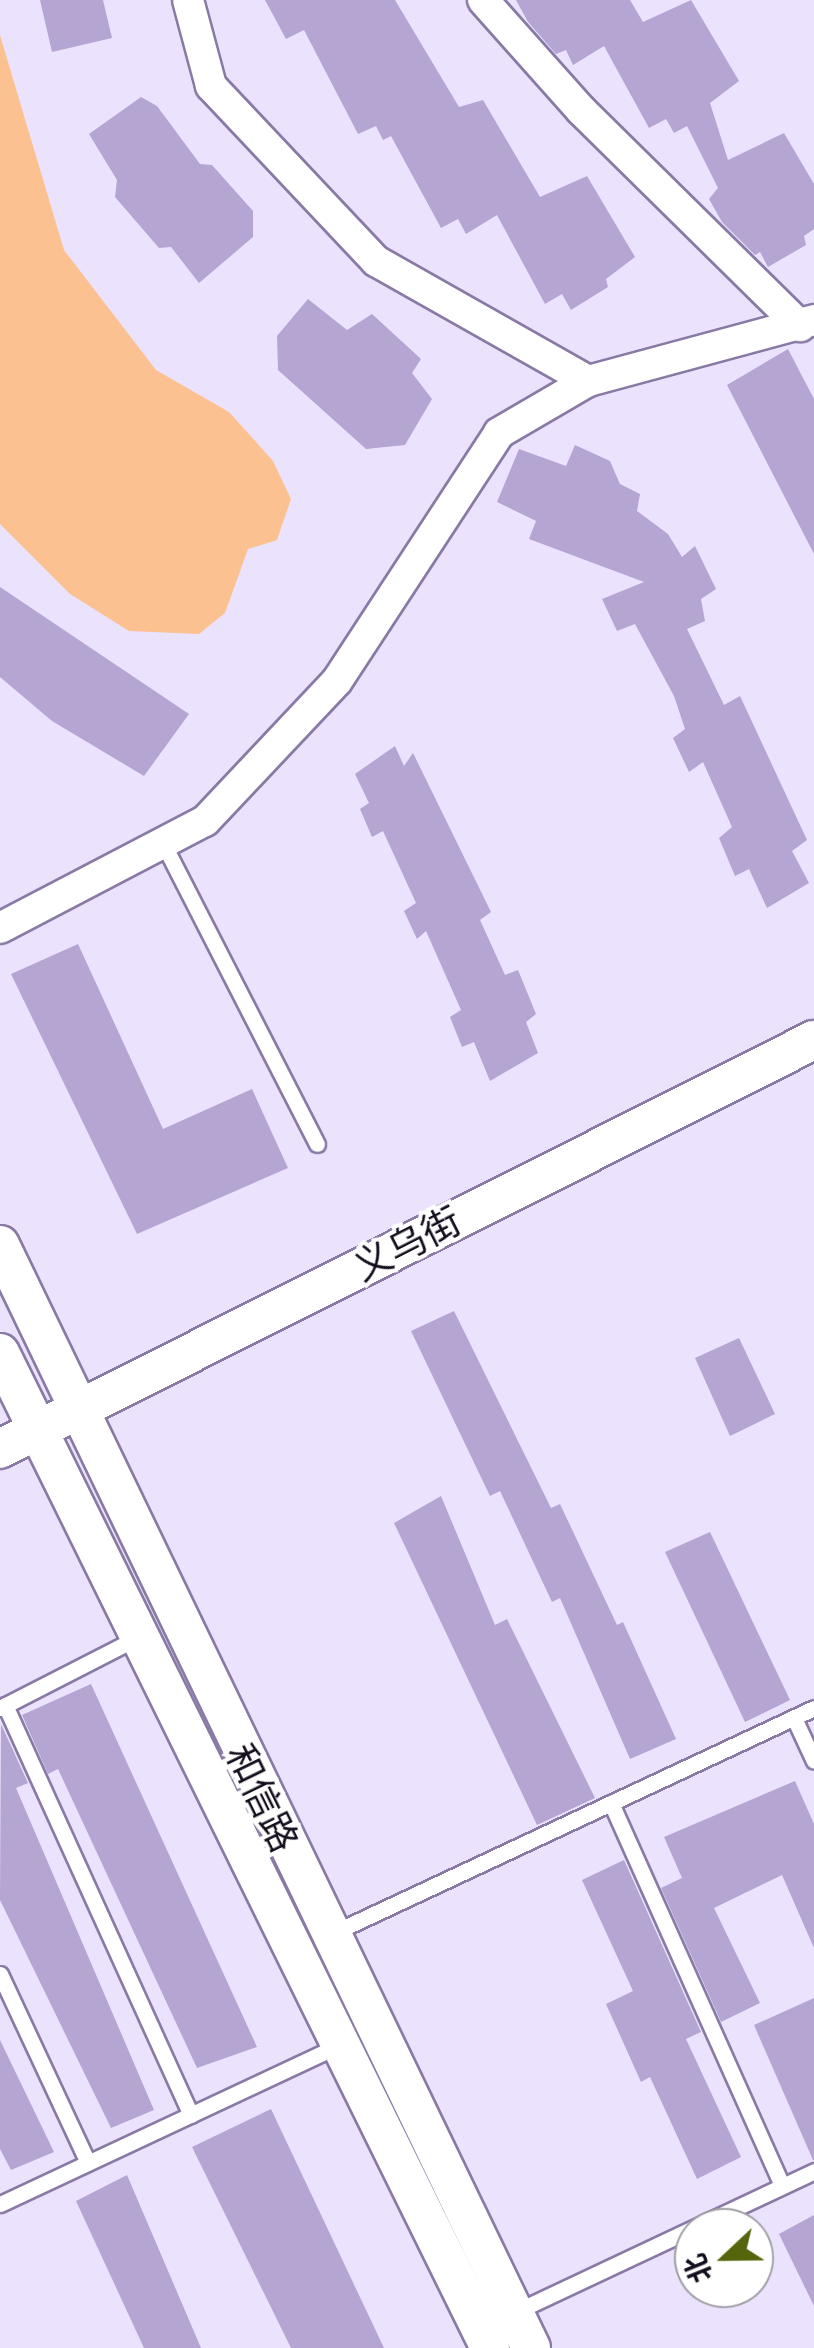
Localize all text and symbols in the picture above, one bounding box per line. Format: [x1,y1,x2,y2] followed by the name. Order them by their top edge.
[346,1198,468,1290] street label: 义乌街
[217,1737,307,1859] street label: 和信路
[674,2208,774,2308] north arrow
[672,2248,723,2290] text: 北

